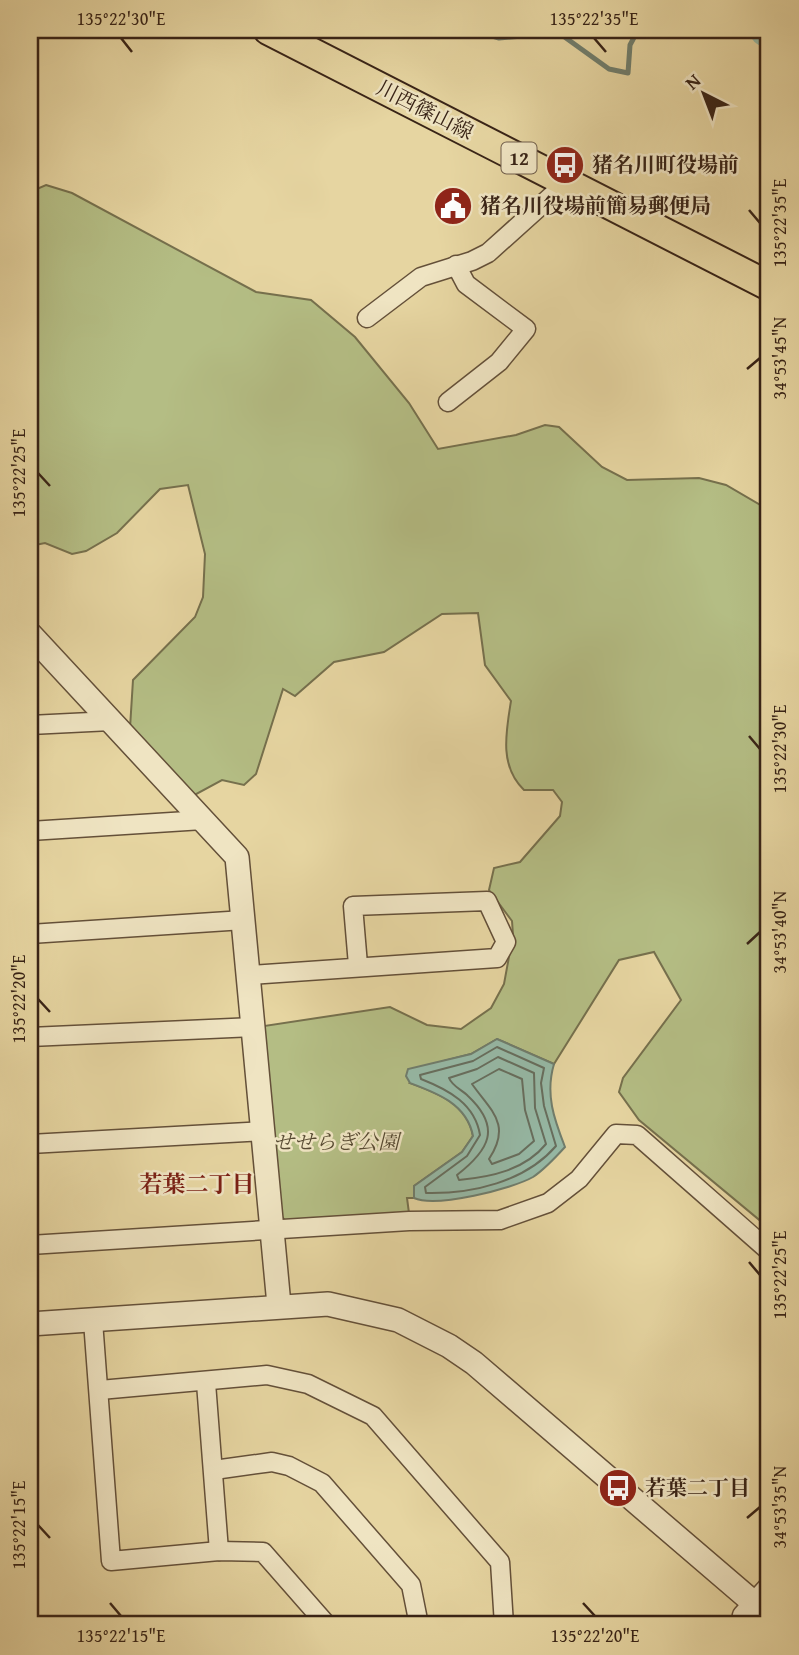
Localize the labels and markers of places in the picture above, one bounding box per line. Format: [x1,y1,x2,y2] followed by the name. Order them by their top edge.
[544,144,586,186] bus stop icon: 猪名川町役場前
[592,149,739,180] place label: 猪名川町役場前
[432,185,474,227] public building icon: 猪名川役場前簡易郵便局
[480,190,711,221] place label: 猪名川役場前簡易郵便局
[597,1467,639,1509] bus stop icon: 若葉二丁目
[645,1472,750,1503] place label: 若葉二丁目

